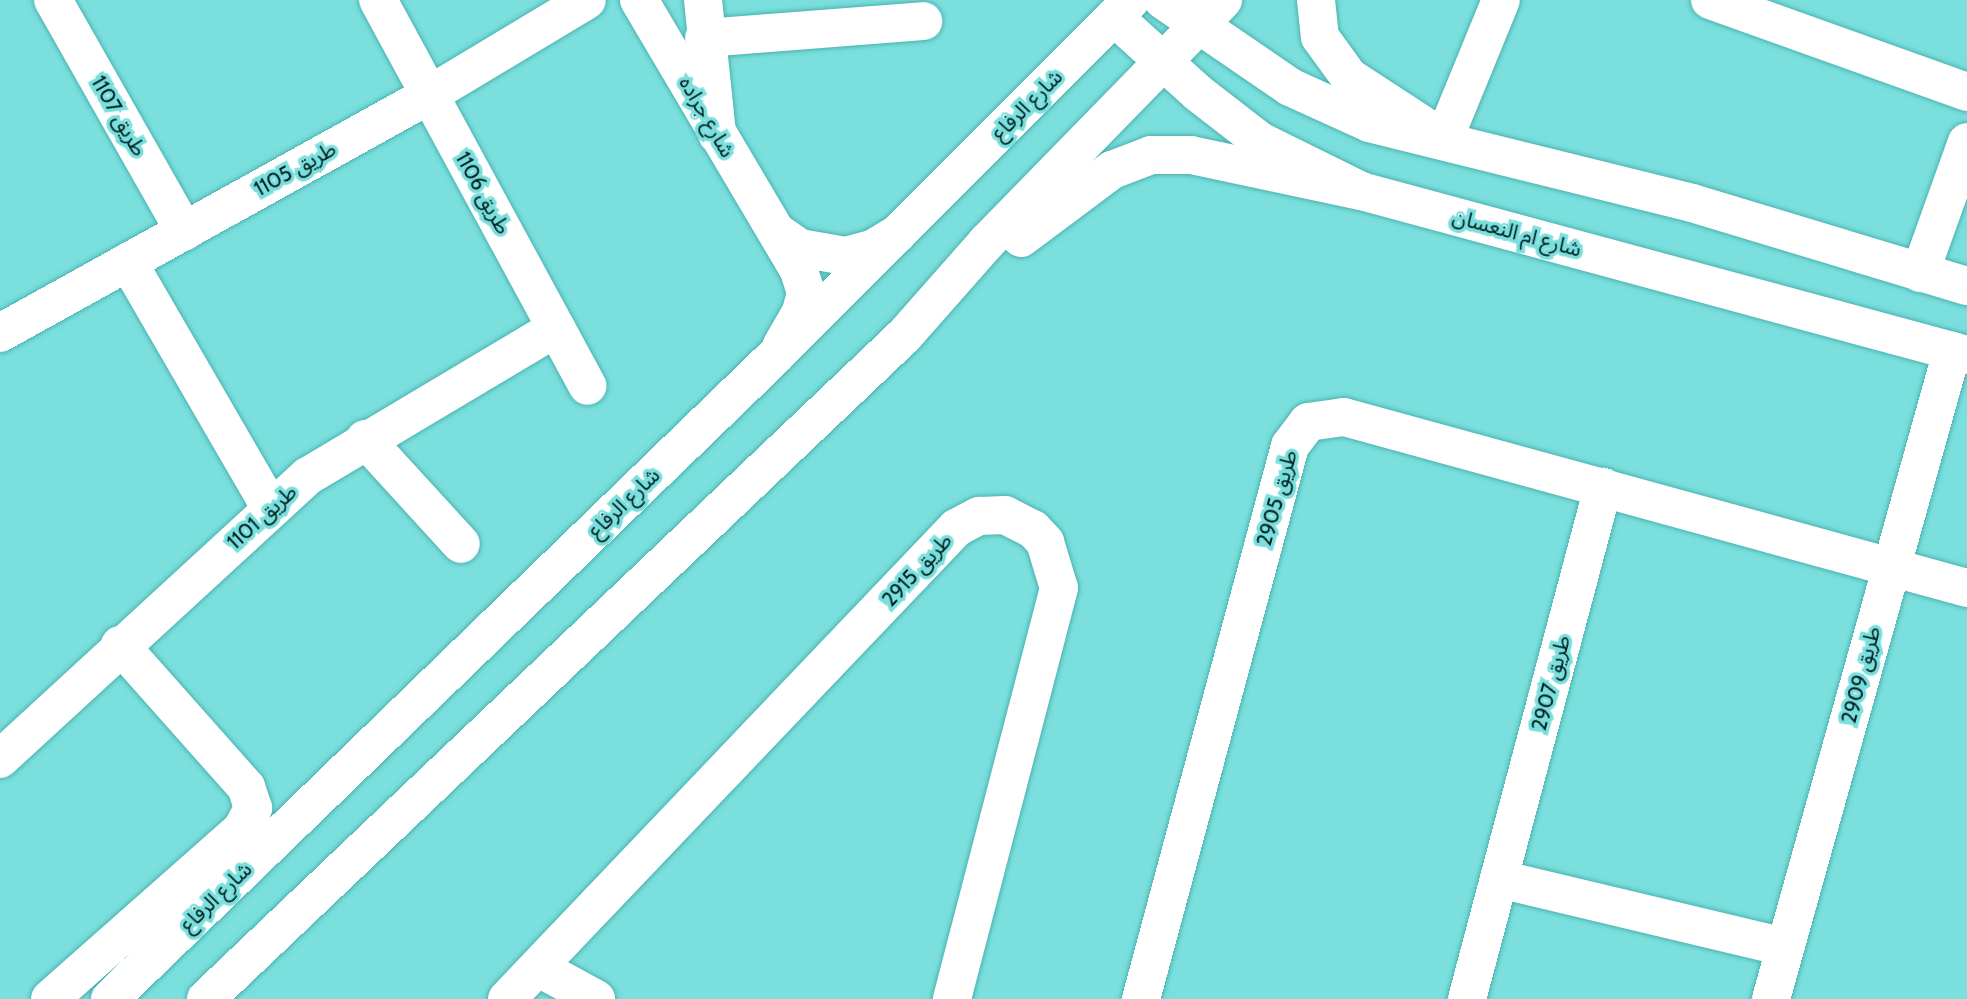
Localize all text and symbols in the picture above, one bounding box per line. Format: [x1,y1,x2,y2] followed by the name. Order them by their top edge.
[986,64,1068,146] street label: شارع الرفاع
[86,71,152,161] street label: طريق 1107
[674,72,740,162] street label: شارع جراده
[250,136,340,202] street label: طريق 1105
[450,147,516,239] street label: طريق 1106
[1450,204,1584,262] street label: شارع ام النعسان
[1251,447,1303,549] street label: طريق 2905
[583,463,665,543] street label: شارع الرفاع
[222,479,302,555] street label: طريق 1101
[877,528,957,612] street label: طريق 2915
[1836,624,1886,726] street label: طريق 2909
[1526,633,1576,733] street label: طريق 2907
[175,857,257,937] street label: شارع الرفاع

